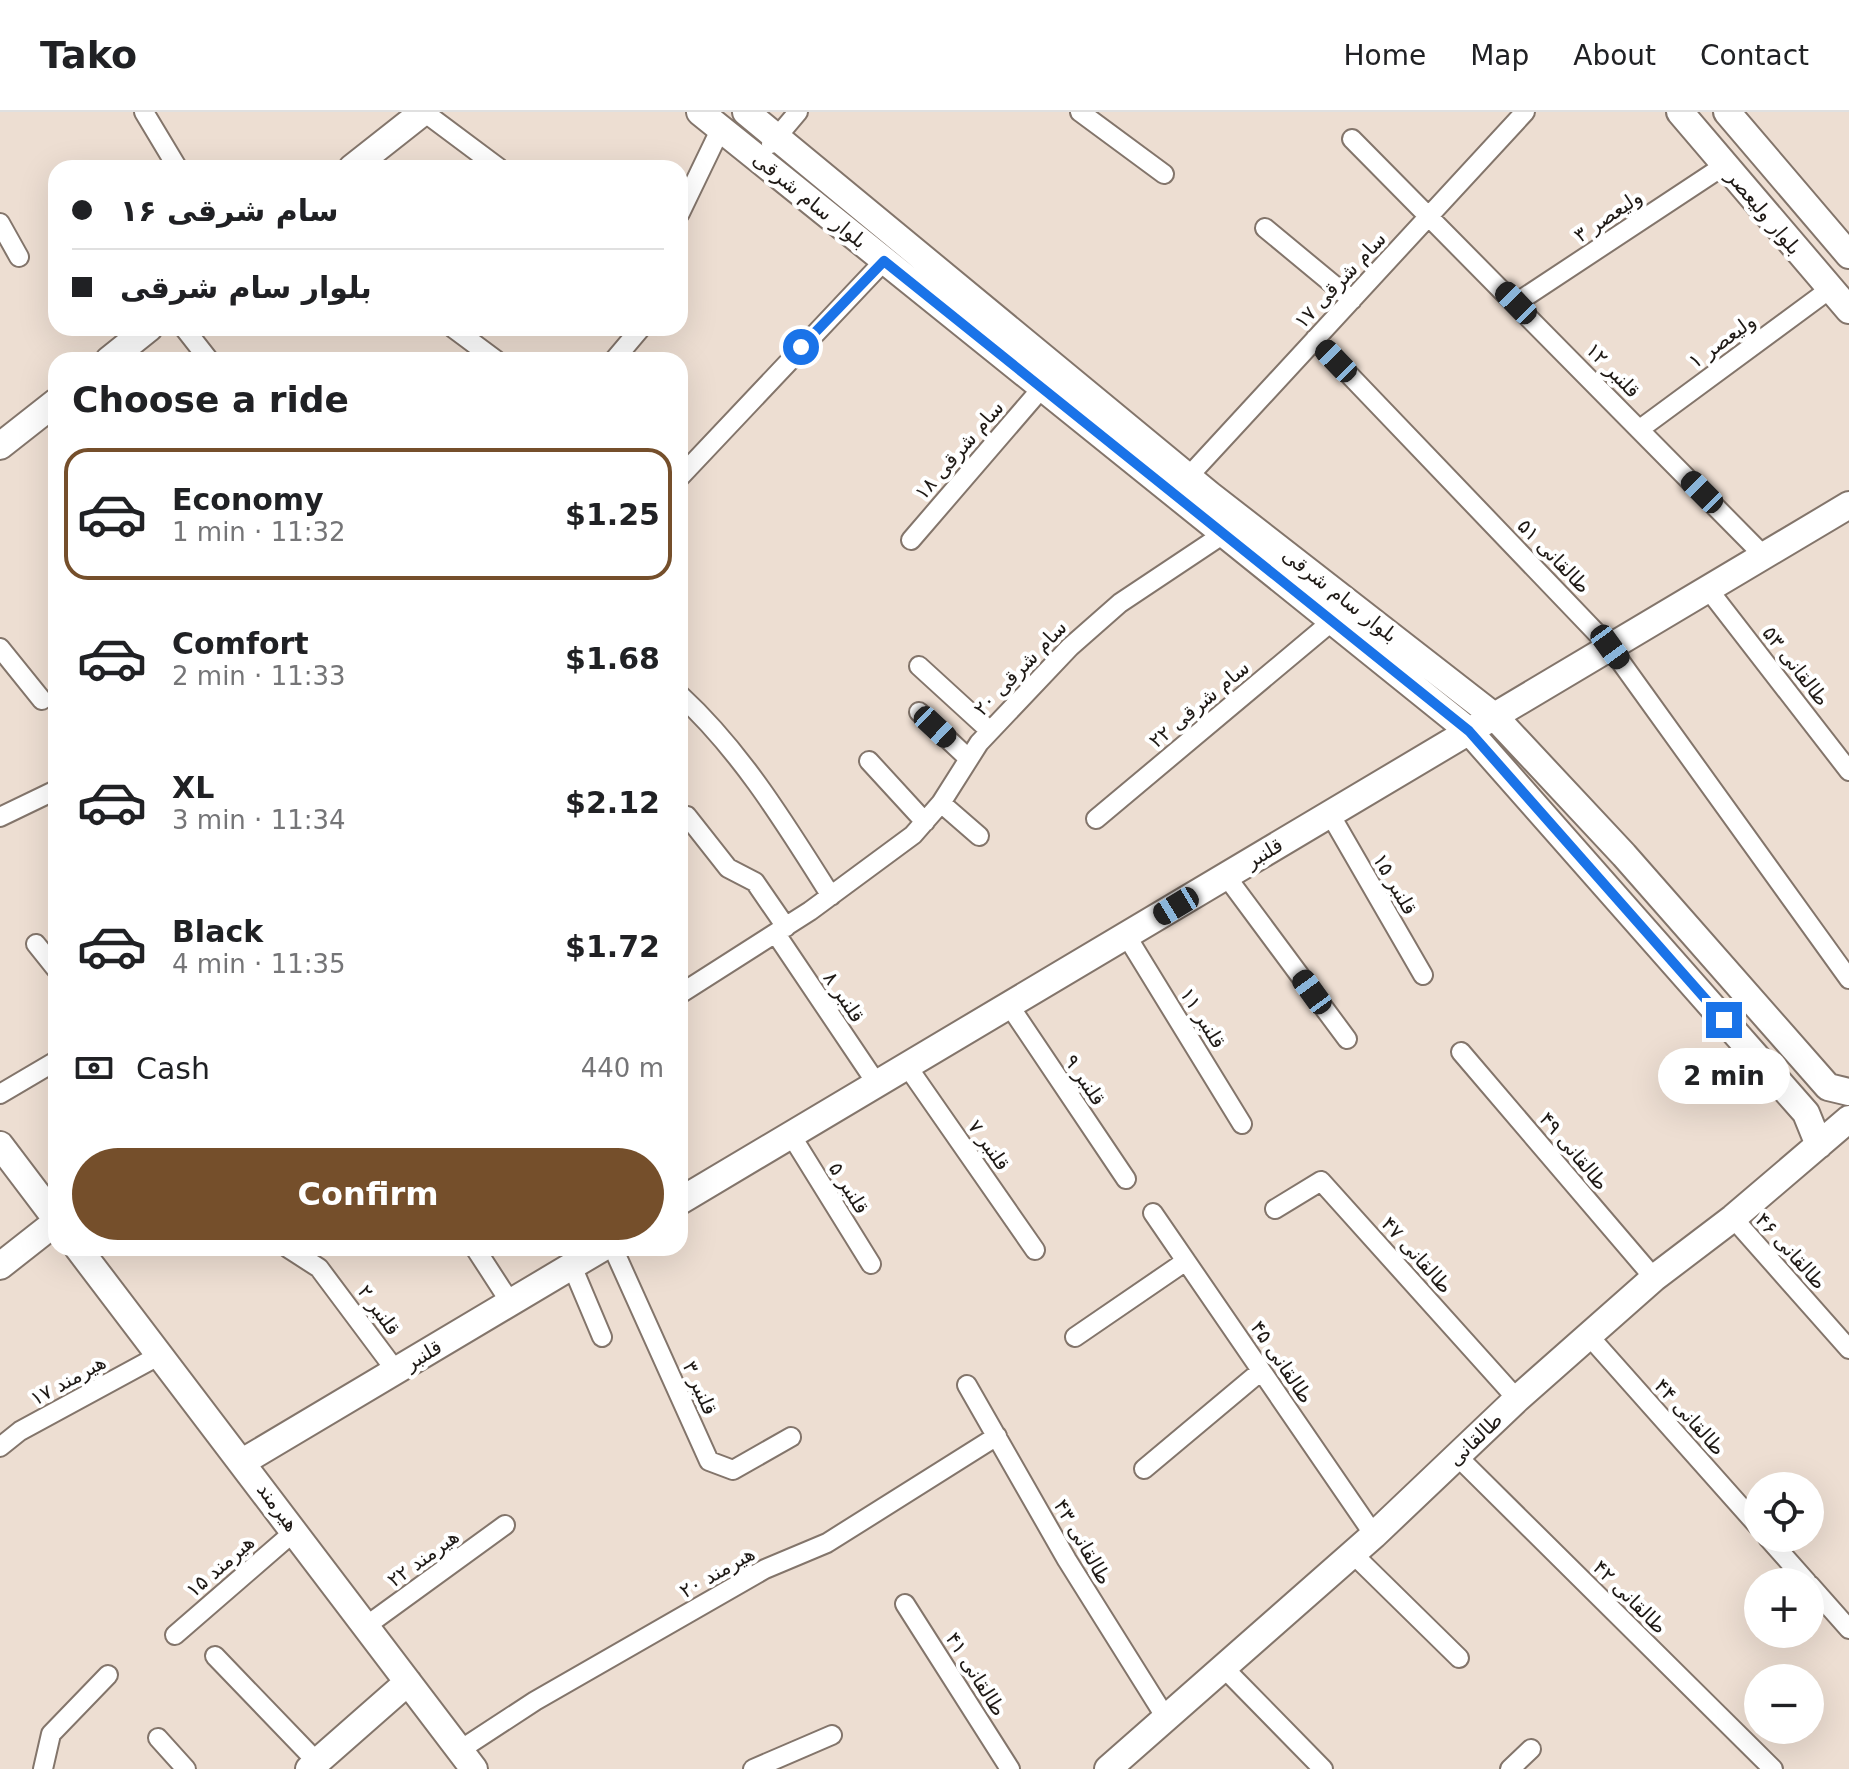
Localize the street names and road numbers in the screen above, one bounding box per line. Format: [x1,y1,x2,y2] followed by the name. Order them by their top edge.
[748,147,872,253] street label: بلوار سام شرقی
[1721,164,1807,260] street label: بلوار ولیعصر
[1569,185,1647,247] street label: ولیعصر ۳
[1289,227,1391,333] street label: سام شرقی ۱۷
[1684,309,1760,373] street label: ولیعصر ۱
[1581,338,1645,402] street label: قلنبر ۱۲
[909,396,1009,504] street label: سام شرقی ۱۸
[1513,514,1595,598] street label: طالقانی ۵۱
[1278,543,1402,647] street label: بلوار سام شرقی
[968,615,1072,721] street label: سام شرقی ۲۰
[1757,621,1835,711] street label: طالقانی ۵۳
[1144,655,1254,753] street label: سام شرقی ۲۲
[1240,833,1287,874] street label: قلنبر
[1368,849,1422,919] street label: قلنبر ۱۵
[818,967,870,1027] street label: قلنبر ۸
[1175,983,1231,1053] street label: قلنبر ۱۱
[1059,1050,1111,1110] street label: قلنبر ۹
[1534,1107,1614,1195] street label: طالقانی ۴۹
[963,1115,1015,1175] street label: قلنبر ۷
[824,1158,874,1218] street label: قلنبر ۵
[1750,1208,1832,1294] street label: طالقانی ۴۶
[1376,1212,1458,1298] street label: طالقانی ۴۷
[353,1280,405,1340] street label: قلنبر ۲
[1246,1316,1318,1408] street label: طالقانی ۴۵
[399,1335,446,1376] street label: قلنبر
[26,1349,110,1411] street label: هیرمند ۱۷
[678,1357,722,1419] street label: قلنبر ۳
[1649,1374,1731,1460] street label: طالقانی ۴۴
[1443,1407,1507,1471] street label: طالقانی
[252,1478,304,1536] street label: هیرمند
[1049,1495,1117,1589] street label: طالقانی ۴۳
[382,1524,464,1592] street label: هیرمند ۲۲
[181,1530,259,1602] street label: هیرمند ۱۵
[675,1541,759,1603] street label: هیرمند ۲۰
[1588,1555,1672,1639] street label: طالقانی ۴۲
[941,1628,1011,1720] street label: طالقانی ۴۱

